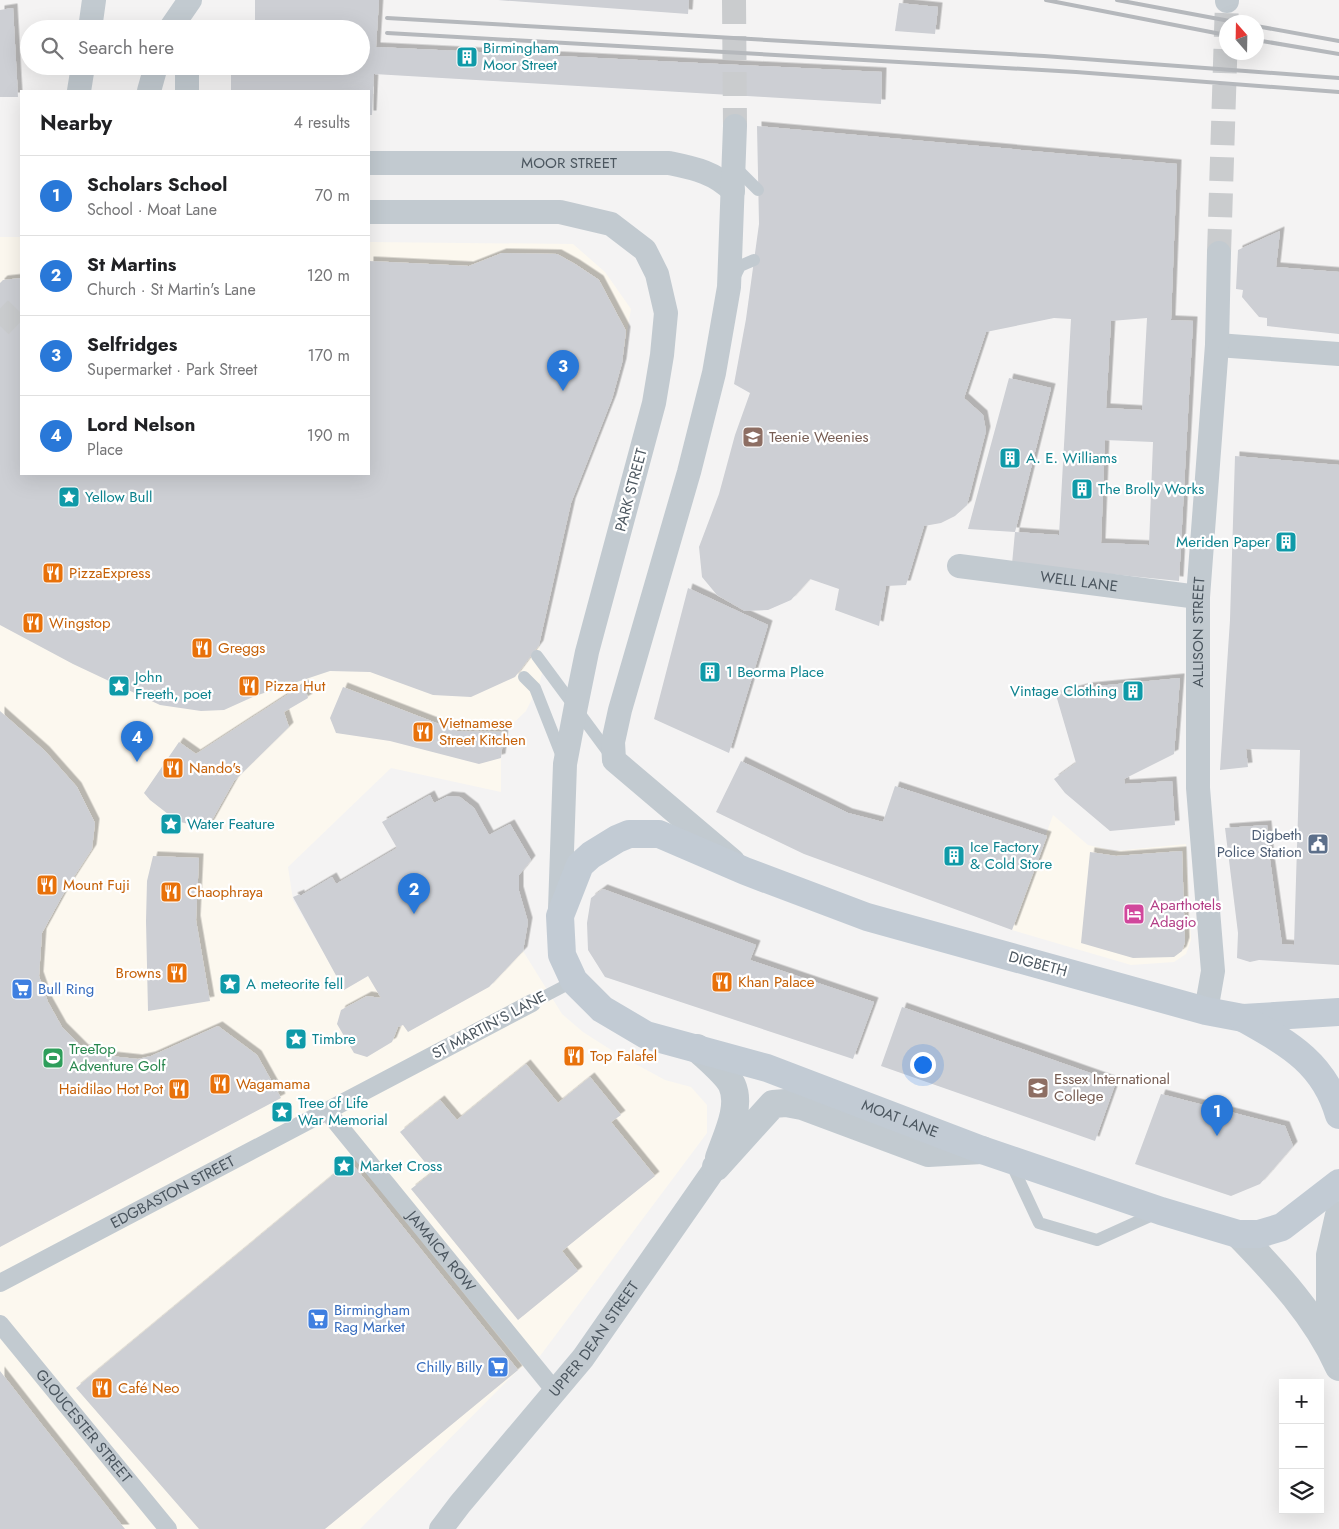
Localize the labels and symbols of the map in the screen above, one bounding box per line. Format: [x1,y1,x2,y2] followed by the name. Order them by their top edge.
[1219,15,1264,60] north arrow
[483,37,559,76] place label: Birmingham Moor Street
[455,45,479,69] building icon: Birmingham Moor Street
[521,152,617,174] street label: MOOR STREET
[547,350,579,391] pin: 3
[741,425,765,449] school or university icon: Teenie Weenies
[769,426,869,448] place label: Teenie Weenies
[609,446,653,534] street label: PARK STREET
[998,446,1022,470] building icon: A. E. Williams
[1026,447,1117,469] place label: A. E. Williams
[1070,477,1094,501] building icon: The Brolly Works
[1098,478,1204,500] place label: The Brolly Works
[57,485,81,509] place icon: Yellow Bull
[85,486,152,508] place label: Yellow Bull
[1274,530,1298,554] building icon: Meriden Paper
[1176,531,1271,553] place label: Meriden Paper
[41,561,65,585] restaurant icon: PizzaExpress
[69,562,150,584] place label: PizzaExpress
[1039,566,1119,598] street label: WELL LANE
[1187,576,1210,687] street label: ALLISON STREET
[21,611,45,635] restaurant icon: Wingstop
[49,612,111,634] place label: Wingstop
[190,636,214,660] restaurant icon: Greggs
[218,637,265,659] place label: Greggs
[698,660,722,684] building icon: 1 Beorma Place
[726,661,824,683] place label: 1 Beorma Place
[133,666,212,705] place label: John Freeth, poet
[107,674,131,698] place icon: John Freeth, poet
[237,674,261,698] restaurant icon: Pizza Hut
[265,675,326,697] place label: Pizza Hut
[1121,679,1145,703] building icon: Vintage Clothing
[1010,680,1117,702] place label: Vintage Clothing
[439,712,526,751] place label: Vietnamese Street Kitchen
[411,720,435,744] restaurant icon: Vietnamese Street Kitchen
[121,721,153,762] pin: 4
[161,756,185,780] restaurant icon: Nando's
[189,757,241,779] place label: Nando's
[159,812,183,836] place icon: Water Feature
[187,813,275,835] place label: Water Feature
[1217,824,1302,863] place label: Digbeth Police Station
[1306,832,1330,856] public building icon: Digbeth Police Station
[970,836,1053,875] place label: Ice Factory & Cold Store
[942,844,966,868] building icon: Ice Factory & Cold Store
[35,873,59,897] restaurant icon: Mount Fuji
[398,873,430,914] pin: 2
[63,874,130,896] place label: Mount Fuji
[159,880,183,904] restaurant icon: Chaophraya
[187,881,263,903] place label: Chaophraya
[1150,894,1221,933] place label: Aparthotels Adagio
[1122,902,1146,926] hotel icon: Aparthotels Adagio
[1006,946,1070,982] street label: DIGBETH
[165,961,189,985] restaurant icon: Browns
[116,962,161,984] place label: Browns
[710,970,734,994] restaurant icon: Khan Palace
[738,971,815,993] place label: Khan Palace
[218,972,242,996] place icon: A meteorite fell
[246,973,343,995] place label: A meteorite fell
[10,977,34,1001] supermarket icon: Bull Ring
[38,978,94,1000] place label: Bull Ring
[428,986,550,1064] street label: ST MARTIN'S LANE
[284,1027,308,1051] place icon: Timbre
[312,1028,356,1050] place label: Timbre
[69,1038,166,1077] place label: TreeTop Adventure Golf
[562,1044,586,1068] restaurant icon: Top Falafel
[590,1045,657,1067] place label: Top Falafel
[41,1046,65,1070] sports icon: TreeTop Adventure Golf
[910,1052,936,1078] your location
[1054,1068,1170,1107] place label: Essex International College
[208,1072,232,1096] restaurant icon: Wagamama
[236,1073,310,1095] place label: Wagamama
[1026,1076,1050,1100] school or university icon: Essex International College
[167,1077,191,1101] restaurant icon: Haidilao Hot Pot
[59,1078,163,1100] place label: Haidilao Hot Pot
[298,1092,388,1131] place label: Tree of Life War Memorial
[858,1094,942,1143] street label: MOAT LANE
[1201,1095,1233,1136] pin: 1
[270,1100,294,1124] place icon: Tree of Life War Memorial
[106,1150,239,1234] street label: EDGBASTON STREET
[332,1154,356,1178] place icon: Market Cross
[360,1155,442,1177] place label: Market Cross
[400,1205,481,1297] street label: JAMAICA ROW
[544,1277,644,1402] street label: UPPER DEAN STREET
[334,1299,410,1338] place label: Birmingham Rag Market
[306,1307,330,1331] supermarket icon: Birmingham Rag Market
[486,1355,510,1379] supermarket icon: Chilly Billy
[416,1356,482,1378] place label: Chilly Billy
[30,1364,137,1488] street label: GLOUCESTER STREET
[90,1376,114,1400] restaurant icon: Café Neo
[118,1377,180,1399] place label: Café Neo

